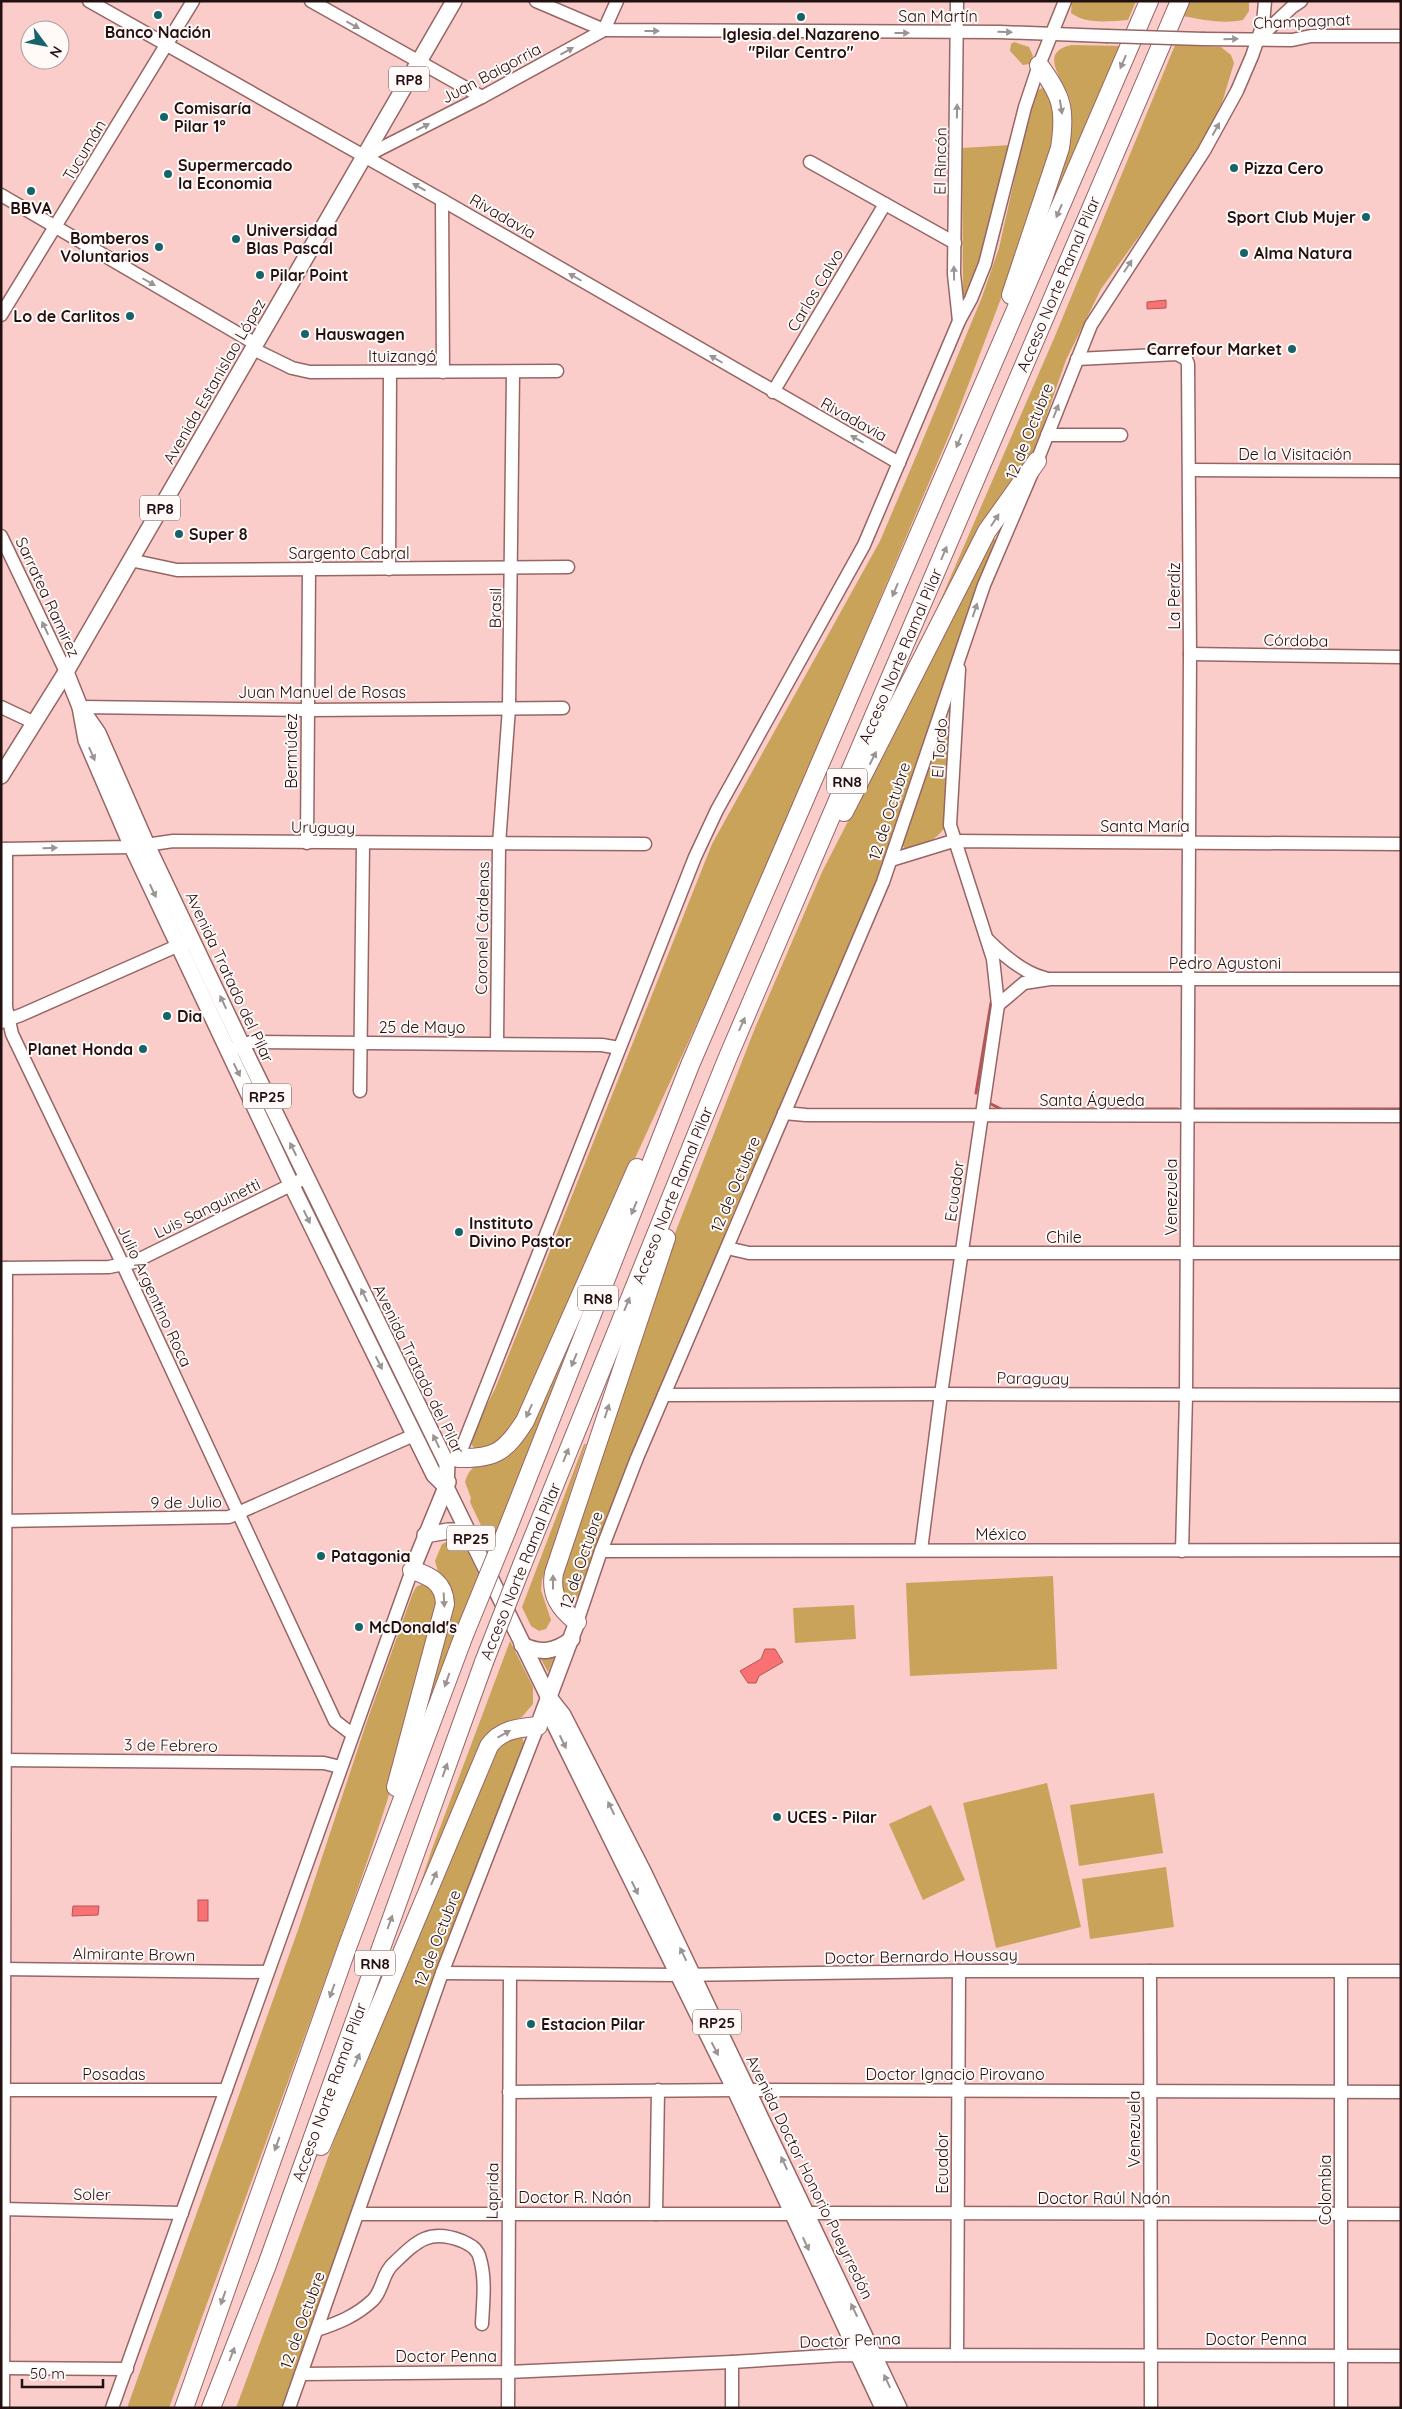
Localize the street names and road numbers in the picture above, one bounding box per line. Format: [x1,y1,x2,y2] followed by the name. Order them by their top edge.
[898,6,978,26] street label: San Martín
[1253,9,1351,33] street label: Champagnat
[438,38,544,108] street label: Juan Baigorria
[389,66,429,92] road number: RP8
[58,116,110,184] street label: Tucumán
[929,127,951,195] street label: El Rincón
[466,189,540,243] street label: Rivadavia
[1012,193,1104,375] street label: Acceso Norte Ramal Pilar
[783,245,847,335] street label: Carlos Calvo
[158,295,270,467] street label: Avenida Estanislao López
[368,346,436,366] street label: Ituizangó
[1001,380,1057,482] street label: 12 de Octubre
[817,393,891,445] street label: Rivadavia
[1238,444,1352,464] street label: De la Visitación
[140,496,180,520] road number: RP8
[11,534,85,660] street label: Sarratea Ramirez
[288,543,410,563] street label: Sargento Cabral
[1164,562,1184,630] street label: La Perdíz
[854,565,946,747] street label: Acceso Norte Ramal Pilar
[485,587,505,629] street label: Brasil
[1263,629,1329,651] street label: Córdoba
[238,682,406,702] street label: Juan Manuel de Rosas
[281,713,301,789] street label: Bermúdez
[927,718,951,778] street label: El Tordo
[864,759,914,863] street label: 12 de Octubre
[827,768,867,794] road number: RN8
[291,816,355,838] street label: Uruguay
[1100,816,1190,836] street label: Santa María
[471,861,493,995] street label: Coronel Cárdenas
[182,888,278,1066] street label: Avenida Tratado del Pilar
[1169,953,1281,973] street label: Pedro Agustoni
[379,1017,465,1037] street label: 25 de Mayo
[243,1084,291,1108] road number: RP25
[1039,1090,1145,1110] street label: Santa Águeda
[627,1104,717,1286] street label: Acceso Norte Ramal Pilar
[706,1133,764,1235] street label: 12 de Octubre
[940,1159,968,1223] street label: Ecuador
[1161,1159,1181,1235] street label: Venezuela
[151,1174,263,1242] street label: Luis Sanguinetti
[113,1222,197,1370] street label: Julio Argentino Roca
[1046,1227,1082,1247] street label: Chile
[369,1281,469,1457] street label: Avenida Tratado del Pilar
[578,1286,618,1310] road number: RN8
[997,1367,1069,1389] street label: Paraguay
[475,1480,565,1662] street label: Acceso Norte Ramal Pilar
[150,1491,222,1513] street label: 9 de Julio
[555,1509,607,1611] street label: 12 de Octubre
[975,1524,1027,1544] street label: México
[447,1526,495,1550] road number: RP25
[124,1734,218,1756] street label: 3 de Febrero
[409,1887,465,1989] street label: 12 de Octubre
[72,1943,196,1965] street label: Almirante Brown
[824,1944,1018,1968] street label: Doctor Bernardo Houssay
[355,1950,395,1976] road number: RN8
[287,2000,371,2184] street label: Acceso Norte Ramal Pilar
[693,2010,741,2034] road number: RP25
[742,2052,878,2302] street label: Avenida Doctor Honorio Pueyrredón
[82,2064,146,2084] street label: Posadas
[865,2064,1045,2084] street label: Doctor Ignacio Pirovano
[1124,2091,1144,2167] street label: Venezuela
[932,2132,952,2194] street label: Ecuador
[1315,2155,1335,2225] street label: Colombia
[482,2162,502,2220] street label: Laprida
[73,2184,111,2204] street label: Soler
[518,2187,632,2207] street label: Doctor R. Naón
[1038,2188,1170,2208] street label: Doctor Raúl Naón
[275,2269,329,2371] street label: 12 de Octubre
[799,2328,901,2352] street label: Doctor Penna
[1205,2329,1307,2349] street label: Doctor Penna
[395,2346,497,2366] street label: Doctor Penna

